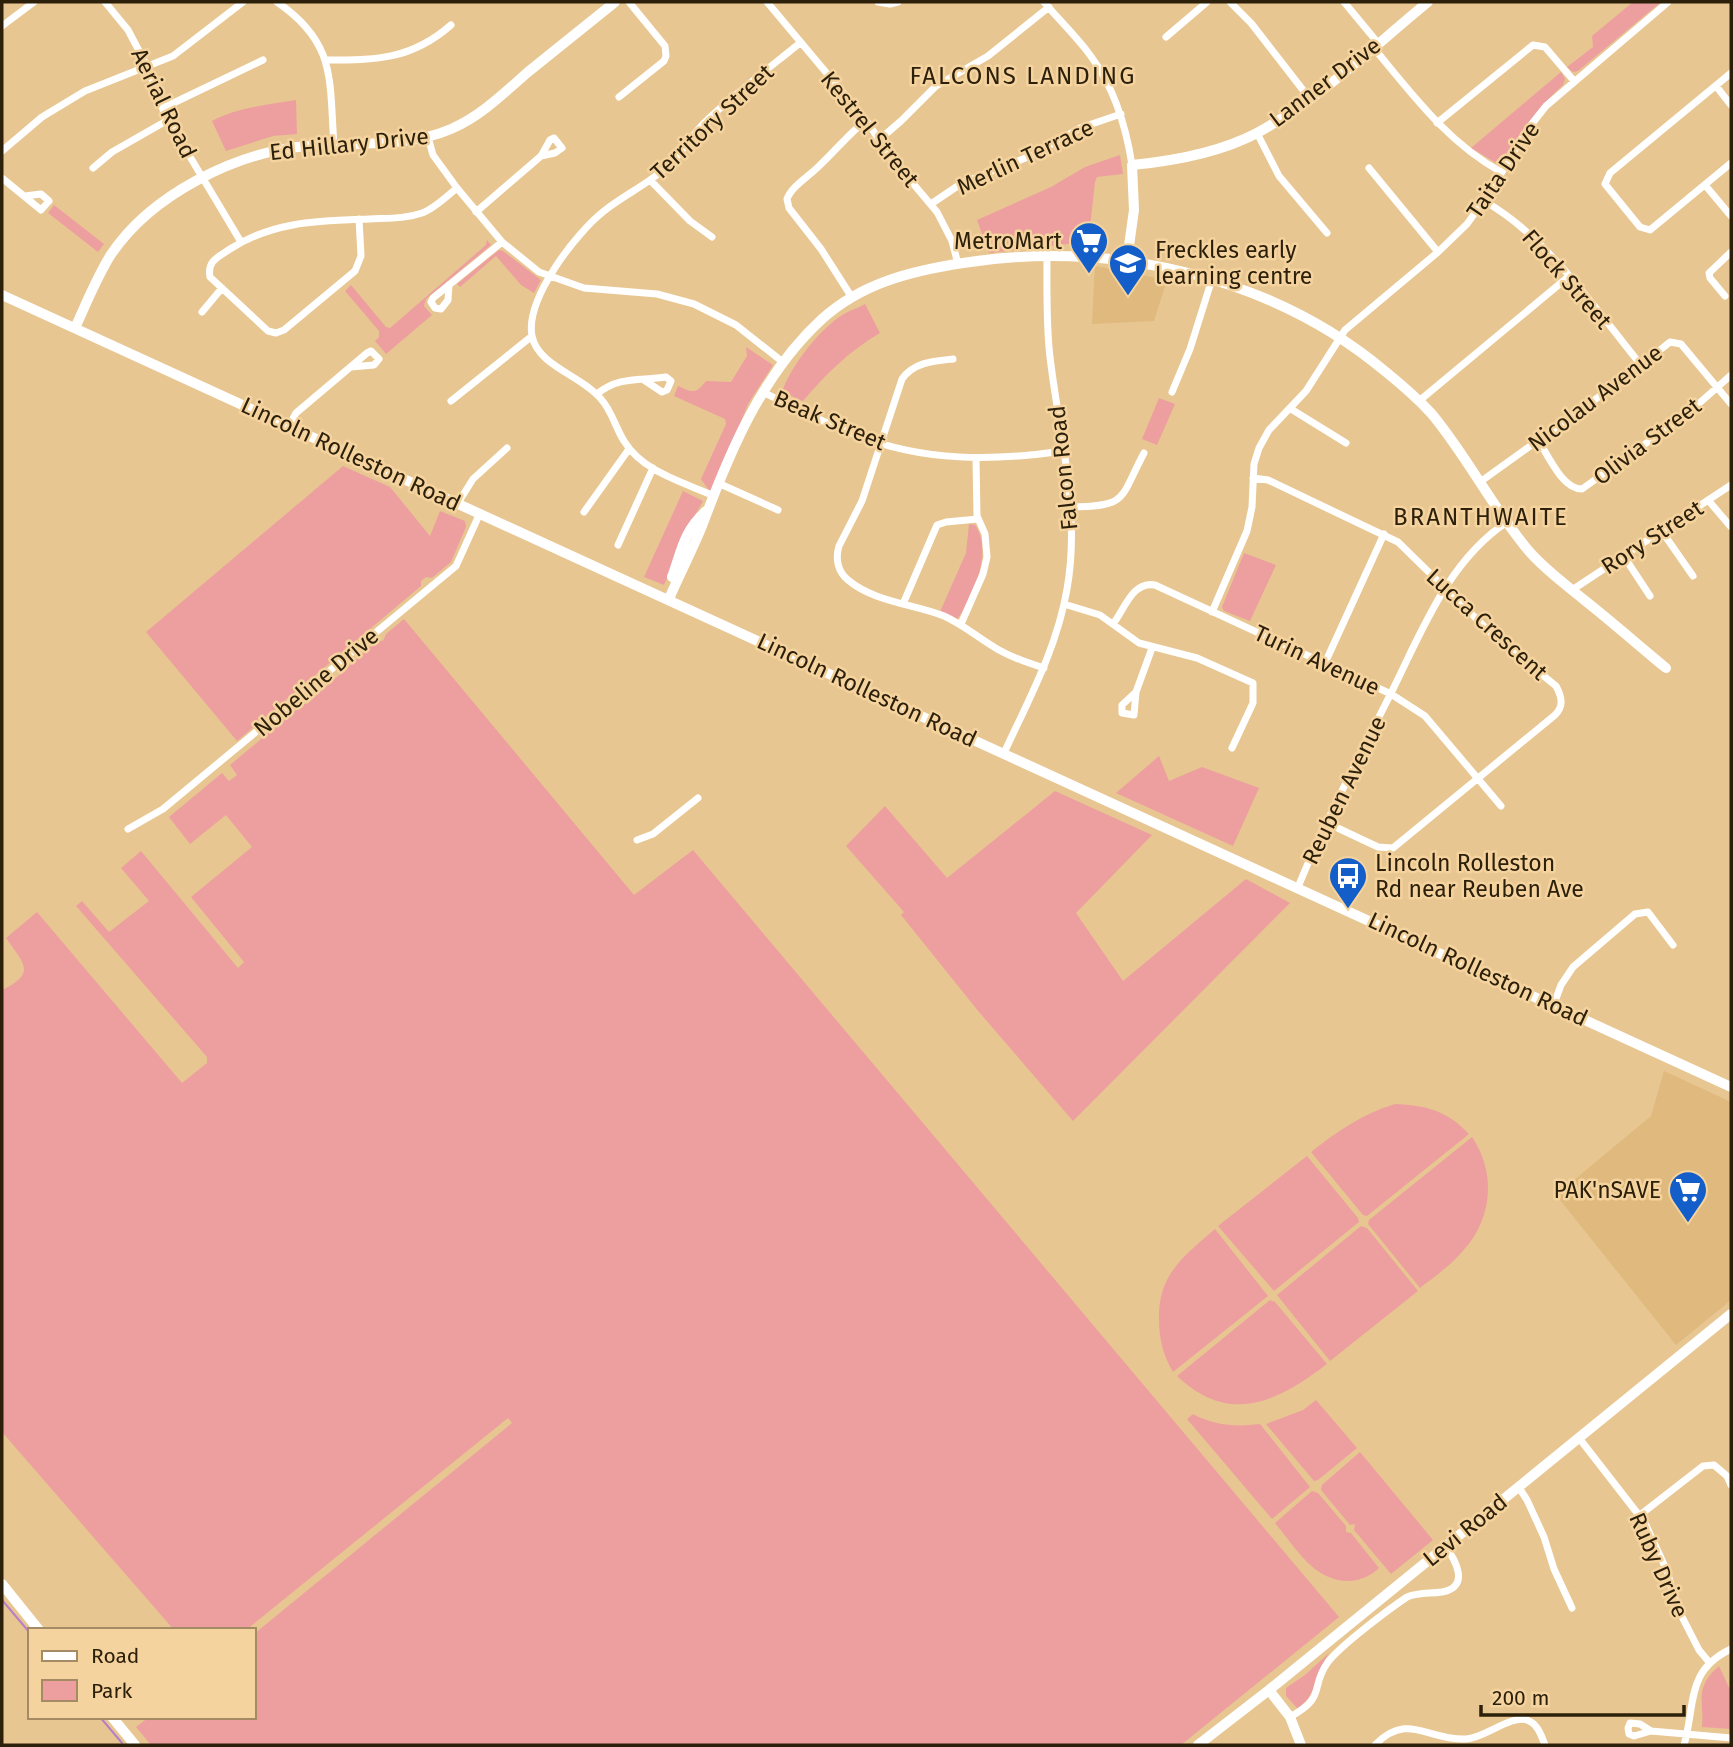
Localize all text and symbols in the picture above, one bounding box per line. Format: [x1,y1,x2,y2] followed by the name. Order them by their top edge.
[1264,31,1386,133] street label: Lanner Drive
[125,43,203,163] street label: Aerial Road
[645,58,780,186] street label: Territory Street
[910,62,1136,90] district label: FALCONS LANDING
[815,65,926,193] street label: Kestrel Street
[952,113,1098,201] street label: Merlin Terrace
[1461,116,1545,224] street label: Taita Drive
[268,122,430,166] street label: Ed Hillary Drive
[1068,220,1110,275] supermarket icon: MetroMart
[1516,224,1618,335] street label: Flock Street
[954,227,1063,255] place label: MetroMart
[1155,236,1312,290] place label: Freckles early learning centre
[1107,242,1149,297] school or university icon: Freckles early learning centre
[1522,338,1668,458] street label: Nicolau Avenue
[770,384,891,456] street label: Beak Street
[237,391,465,517] street label: Lincoln Rolleston Road
[1587,391,1707,491] street label: Olivia Street
[1043,404,1083,532] street label: Falcon Road
[1596,493,1709,580] street label: Rory Street
[1393,503,1569,531] district label: BRANTHWAITE
[1421,562,1554,686] street label: Lucca Crescent
[1250,619,1384,701] street label: Turin Avenue
[248,622,384,742] street label: Nobeline Drive
[753,627,981,753] street label: Lincoln Rolleston Road
[1296,711,1392,869] street label: Reuben Avenue
[1375,849,1584,903] place label: Lincoln Rolleston Rd near Reuben Ave
[1327,855,1369,910] bus stop icon: Lincoln Rolleston Rd near Reuben Ave
[1364,906,1592,1032] street label: Lincoln Rolleston Road
[1667,1169,1709,1224] supermarket icon: PAK'nSAVE
[1553,1176,1661,1204] place label: PAK'nSAVE
[1417,1488,1513,1572] street label: Levi Road
[1623,1508,1695,1622] street label: Ruby Drive
[28,1628,256,1719] legend
[91,1643,139,1669] text: Road
[1481,1674,1684,1718] scale bar
[91,1678,133,1704] text: Park
[1492,1685,1549,1711] text: 200 m

